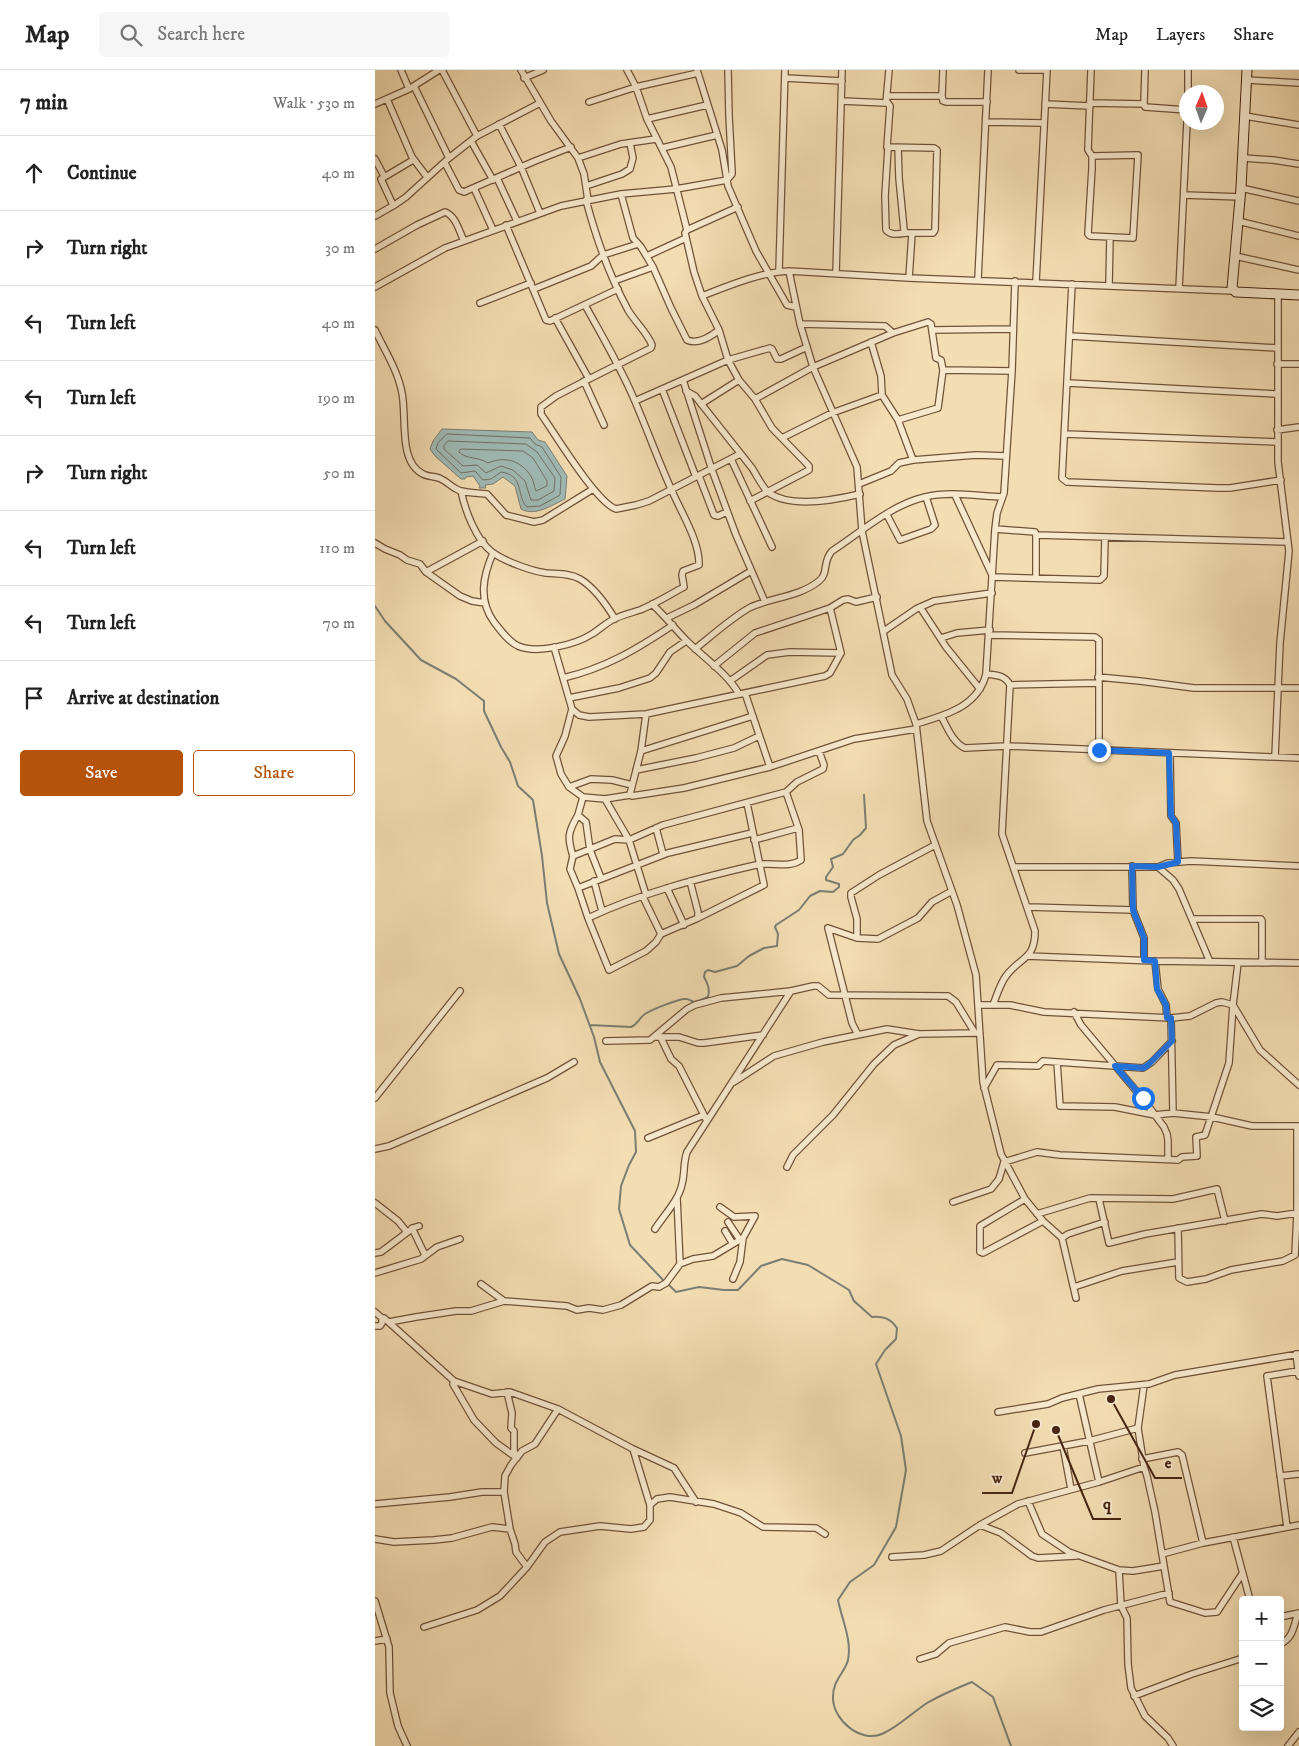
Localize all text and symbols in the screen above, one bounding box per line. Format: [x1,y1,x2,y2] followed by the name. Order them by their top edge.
[99,12,449,57] search box
[25,20,69,50] text: Map
[117,21,145,49] icon: search
[157,23,245,46] text: Search here
[1095,24,1128,46] text: Map
[1156,24,1205,46] text: Layers
[1233,24,1274,46] text: Share
[1179,85,1224,130] north arrow
[20,90,68,116] text: 7 min
[273,93,355,113] text: Walk · 530 m
[20,159,48,187] icon: ahead
[67,162,137,185] text: Continue
[322,163,355,183] text: 40 m
[20,234,48,262] icon: right
[67,237,147,260] text: Turn right
[325,238,355,258] text: 30 m
[20,309,48,337] icon: left
[67,312,136,335] text: Turn left
[322,313,355,333] text: 40 m
[20,384,48,412] icon: left
[67,387,136,410] text: Turn left
[317,388,355,408] text: 190 m
[20,459,48,487] icon: right
[67,462,147,485] text: Turn right
[323,463,355,483] text: 50 m
[20,534,48,562] icon: left
[67,537,136,560] text: Turn left
[319,538,355,558] text: 110 m
[20,609,48,637] icon: left
[67,612,136,635] text: Turn left
[323,613,355,633] text: 70 m
[20,684,48,712] icon: arrive
[67,687,219,710] text: Arrive at destination
[1088,739,1111,762] route end
[20,750,183,796] button: Save
[193,750,355,796] button: Share
[1132,1087,1155,1110] route start
[1155,1447,1182,1478] callout: e
[1165,1453,1172,1473] text: e
[982,1462,1012,1493] callout: w
[991,1468,1003,1488] text: w
[1093,1488,1121,1519] callout: q
[1103,1494,1112,1515] text: q
[1239,1596,1284,1731] map controls
[1239,1596,1284,1641] button: +
[1239,1641,1284,1686] button: −
[1239,1686,1284,1731] button: layers

